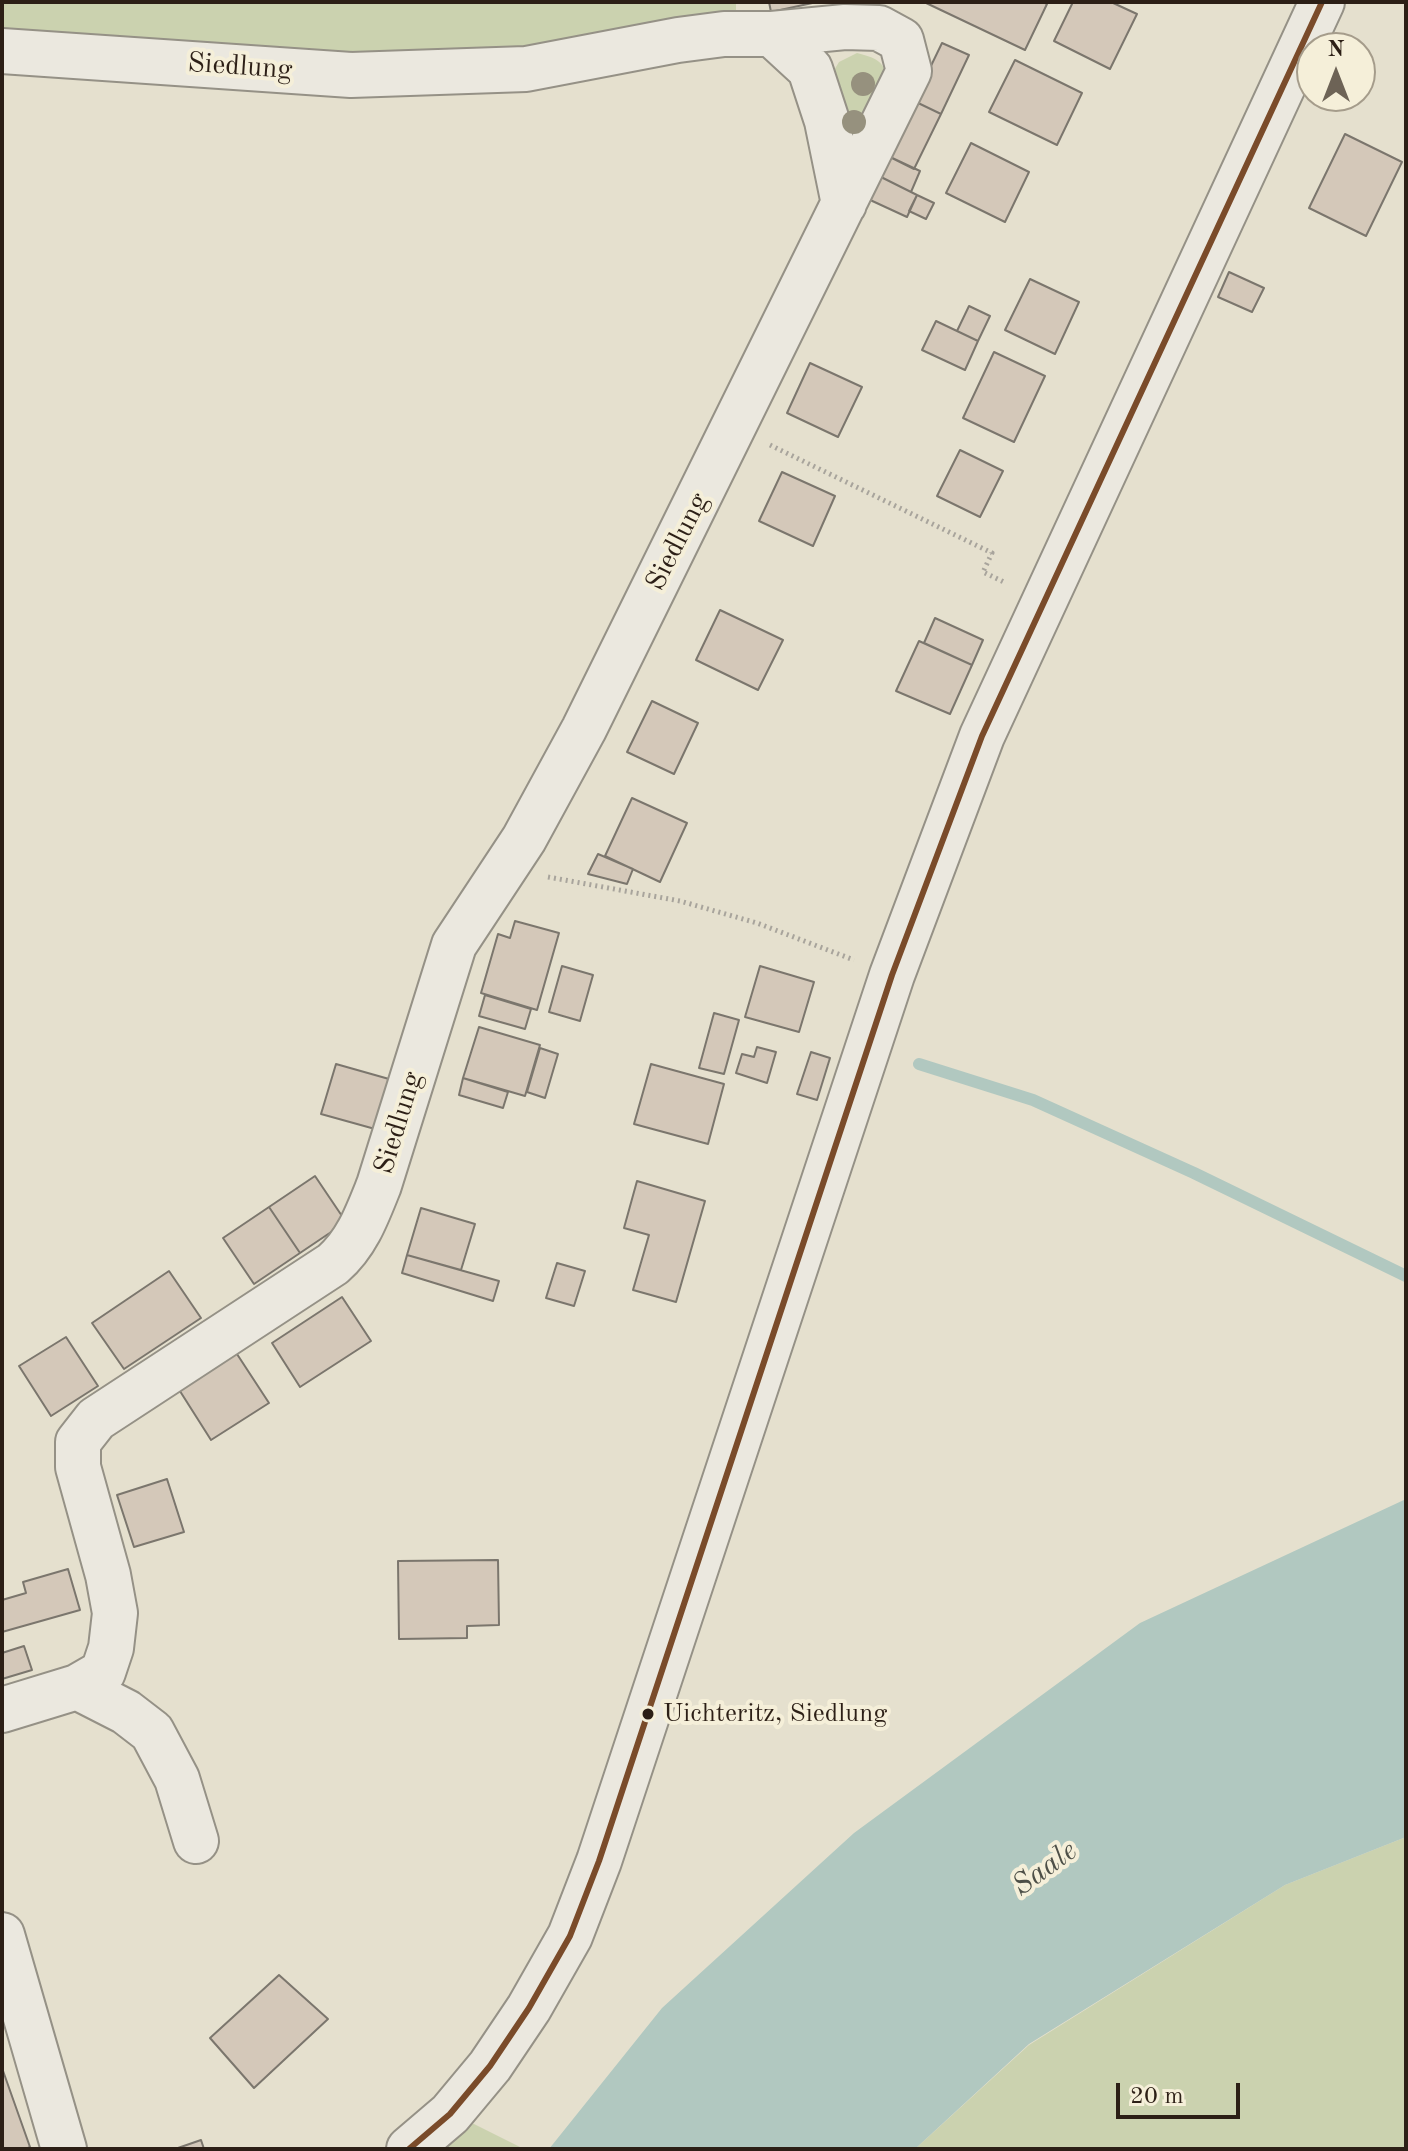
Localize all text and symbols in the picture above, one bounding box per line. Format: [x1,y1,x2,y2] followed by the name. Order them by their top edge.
[1296,32,1376,112] north arrow
[1328,39,1344,61] text: N
[186,47,294,87] street label: Siedlung
[639,488,717,596] street label: Siedlung
[368,1068,430,1178] street label: Siedlung
[663,1698,887,1730] place label: Uichteritz, Siedlung
[640,1706,656,1722] marker: Uichteritz, Siedlung
[1005,1833,1085,1905] water label: Saale
[1120,2067,1244,2117] scale bar
[1130,2085,1184,2109] text: 20 m

